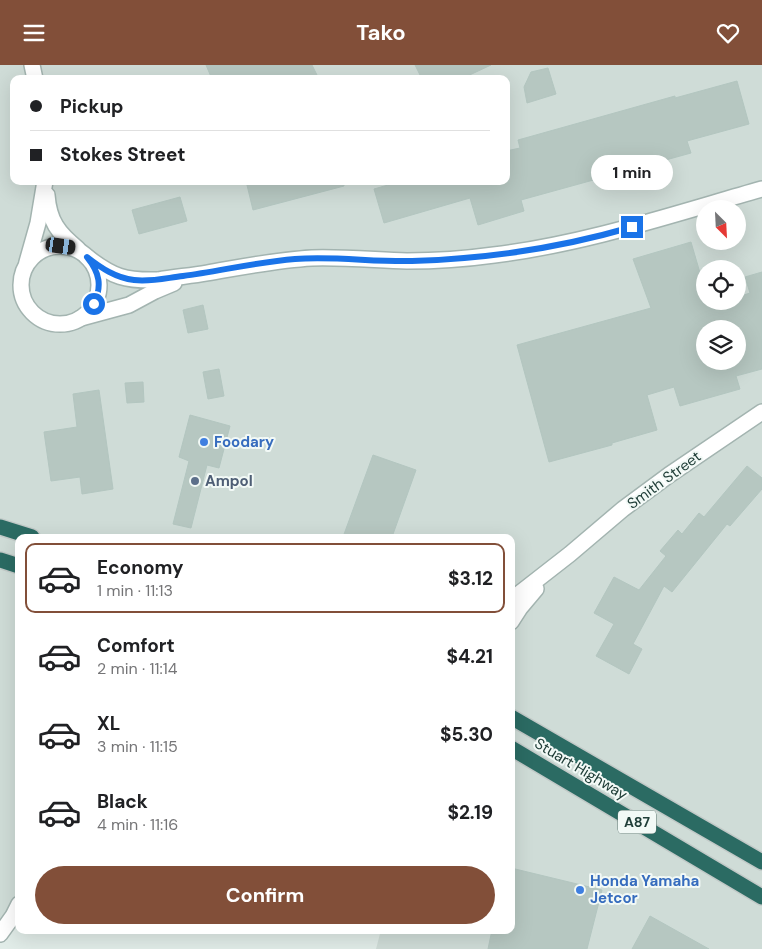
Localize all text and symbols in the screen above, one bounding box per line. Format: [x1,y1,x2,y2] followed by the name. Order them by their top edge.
[356,18,406,47] text: Tako
[20,19,48,47] icon: menu
[714,19,742,47] icon: heart
[60,94,124,119] text: Pickup
[60,142,186,167] text: Stokes Street
[591,155,673,189] callout: 1 min
[613,162,651,183] text: 1 min
[696,200,746,250] north arrow
[696,200,746,370] map controls
[621,216,643,238] route end
[45,236,76,256] car
[696,260,746,310] button: locate
[83,293,105,315] route start
[696,320,746,370] button: layers
[214,432,274,452] place label: Foodary
[198,436,210,448] marker: Foodary
[623,446,705,514] street label: Smith Street
[205,471,253,491] place label: Ampol
[189,475,201,487] marker: Ampol
[97,555,184,580] text: Economy
[37,556,82,601] icon: car
[448,566,493,591] text: $3.12
[97,580,173,601] text: 1 min · 11:13
[97,633,175,658] text: Comfort
[37,634,82,679] icon: car
[447,644,493,669] text: $4.21
[97,658,177,679] text: 2 min · 11:14
[97,711,120,736] text: XL
[37,712,82,757] icon: car
[440,722,493,747] text: $5.30
[531,733,632,805] street label: Stuart Highway
[97,736,178,757] text: 3 min · 11:15
[97,789,148,814] text: Black
[37,790,82,835] icon: car
[447,800,493,825] text: $2.19
[618,811,656,834] road number: A87
[97,814,178,835] text: 4 min · 11:16
[35,866,495,924] button: Confirm
[590,871,699,908] place label: Honda Yamaha Jetcor
[574,884,586,896] marker: Honda Yamaha Jetcor

